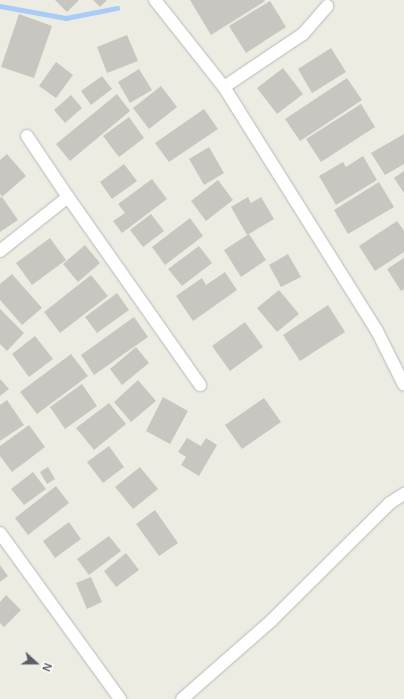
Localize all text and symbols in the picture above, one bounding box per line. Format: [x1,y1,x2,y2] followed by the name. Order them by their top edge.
[16,643,56,683] north arrow
[40,661,54,673] text: N

